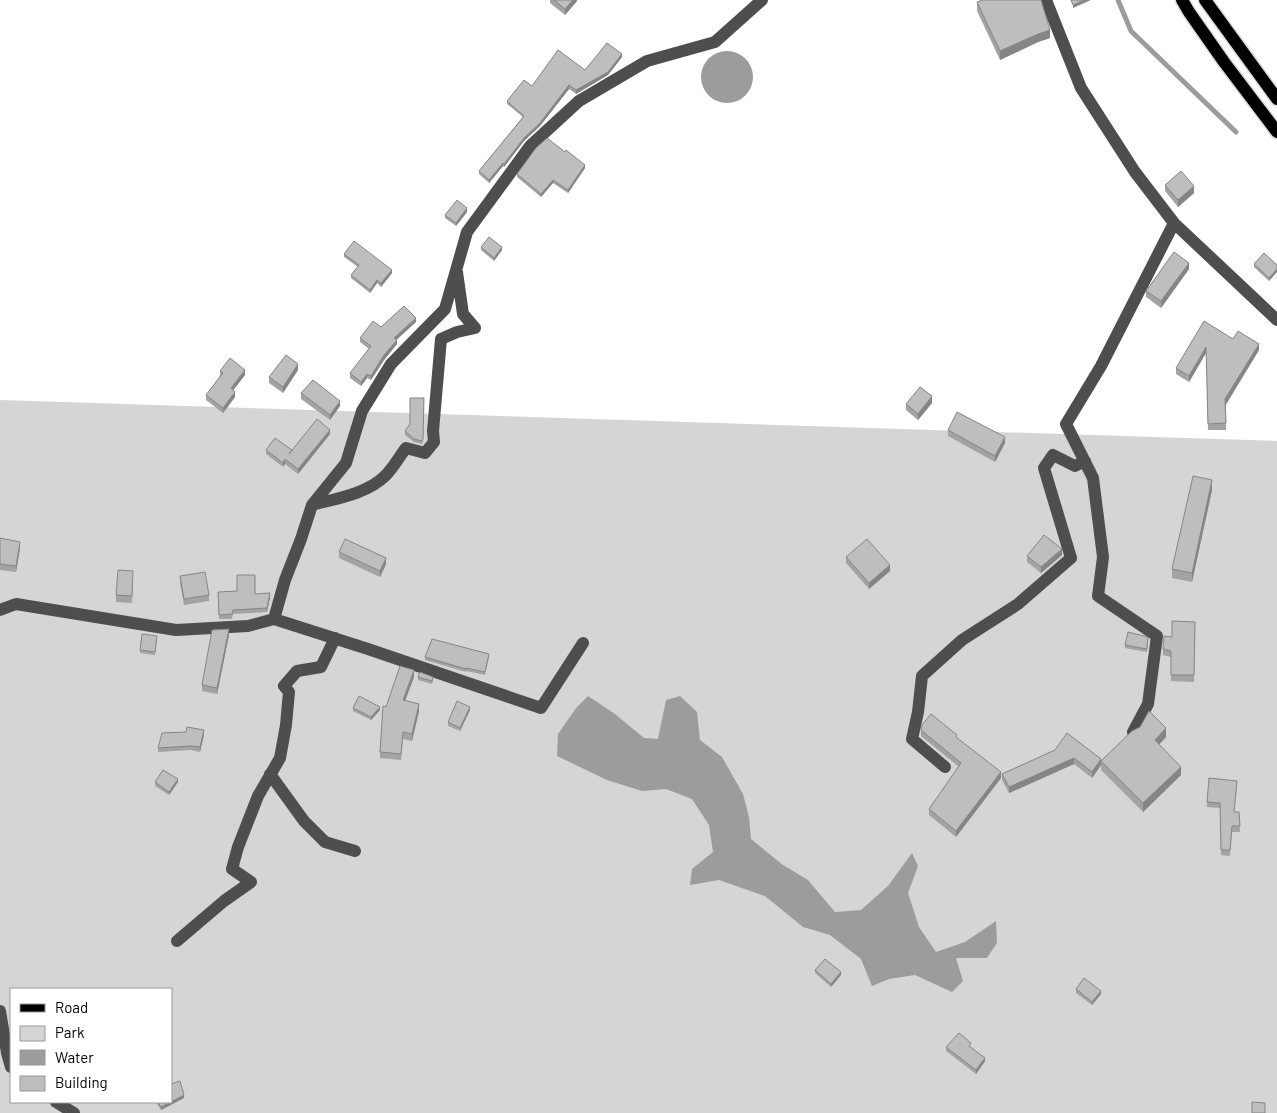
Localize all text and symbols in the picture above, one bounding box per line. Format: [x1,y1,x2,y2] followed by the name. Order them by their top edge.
[10,988,172,1103] legend
[55,998,88,1016] text: Road
[55,1023,85,1041] text: Park
[55,1048,94,1066] text: Water
[55,1073,108,1091] text: Building

